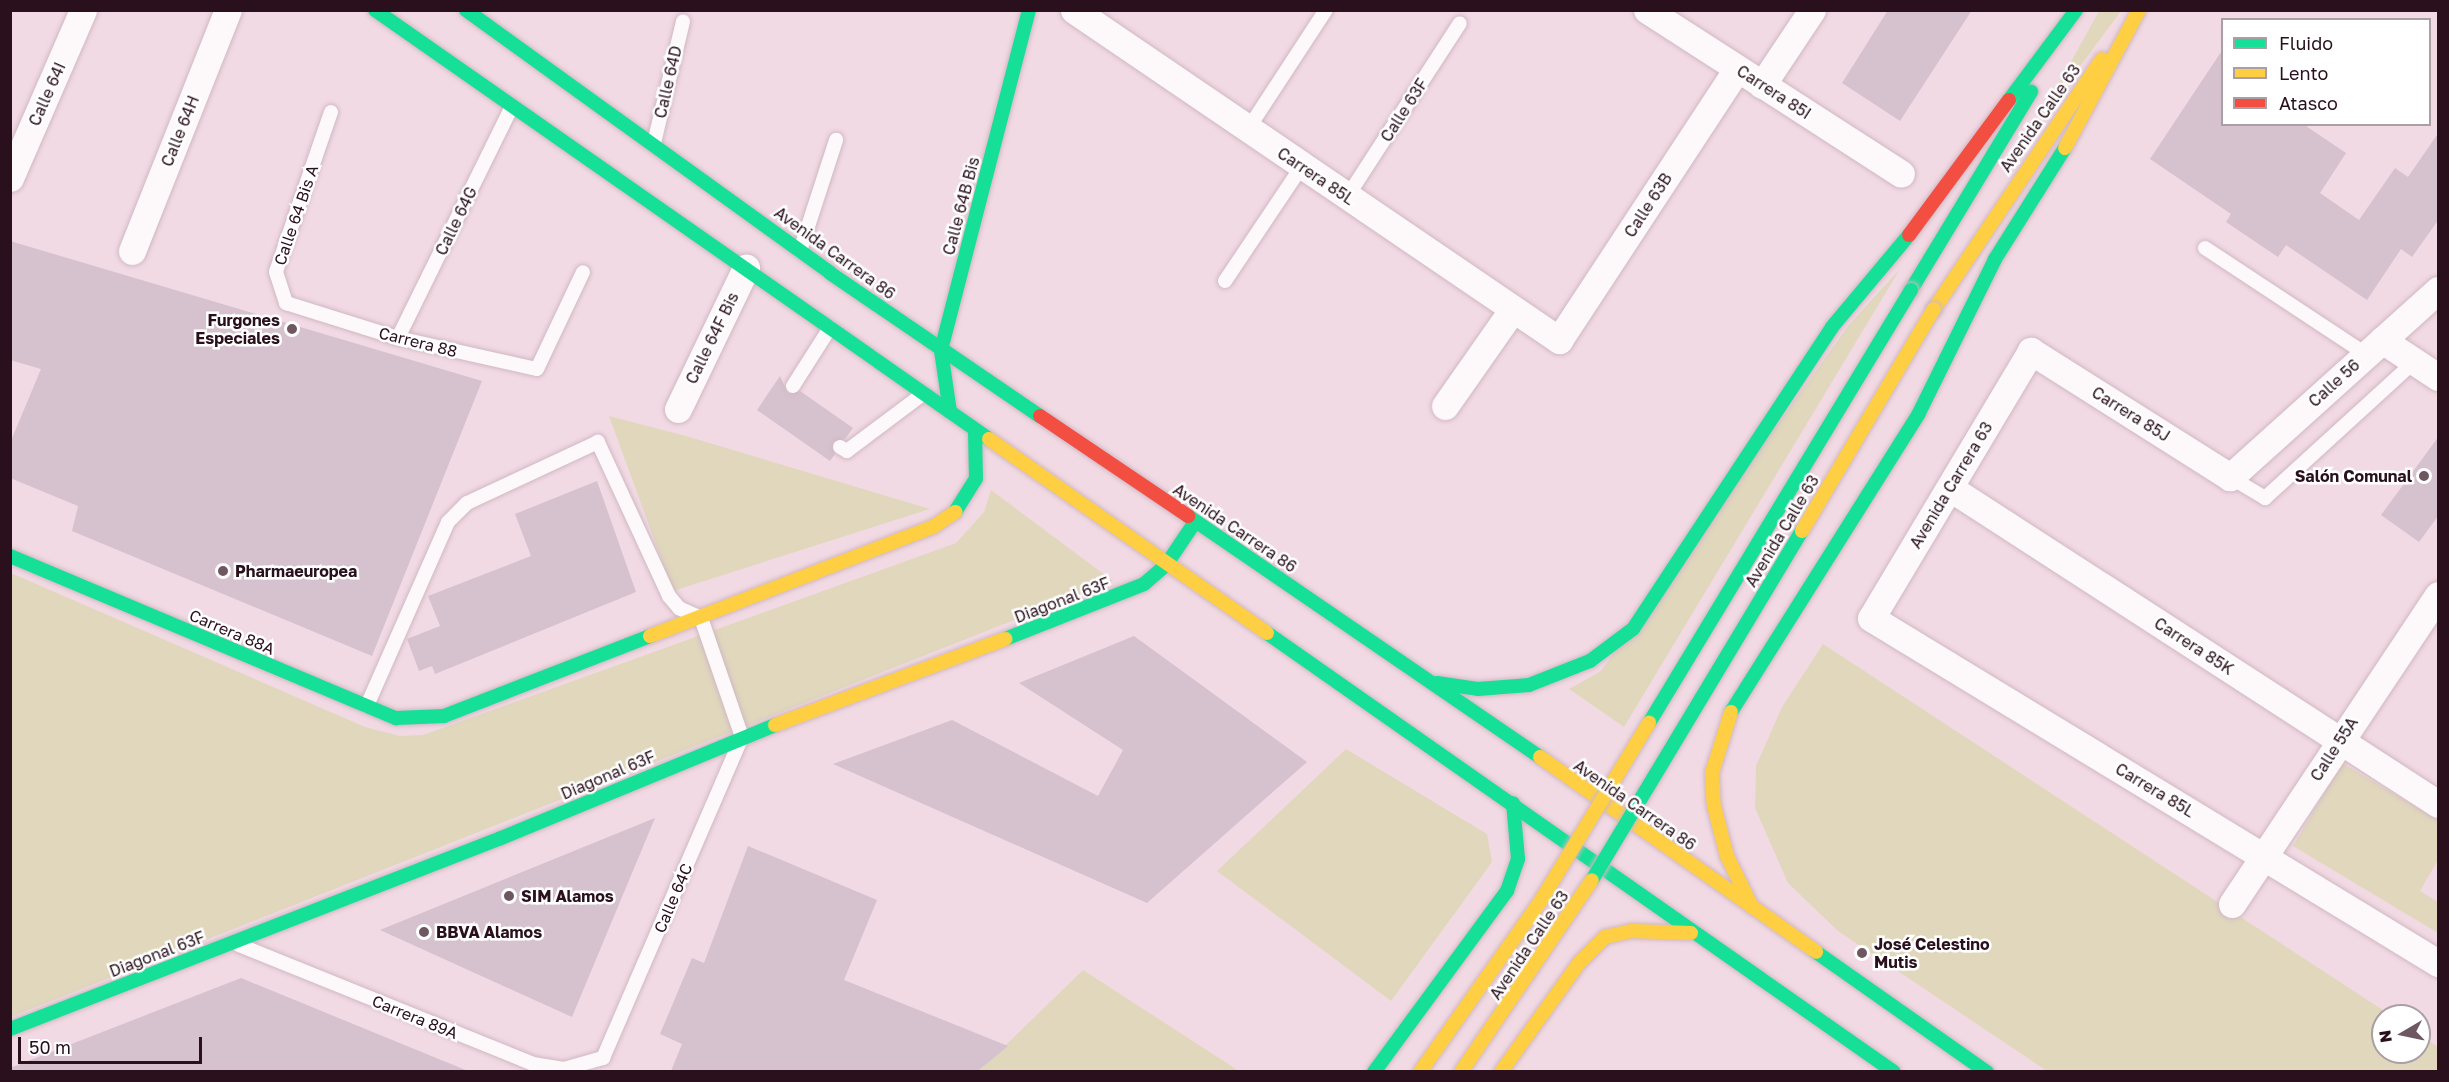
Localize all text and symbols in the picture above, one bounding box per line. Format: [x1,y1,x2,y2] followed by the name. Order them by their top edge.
[2221,18,2431,126] legend
[2279,32,2333,54] text: Fluido
[650,44,686,120] street label: Calle 64D
[24,59,70,129] street label: Calle 64I
[1996,60,2084,176] street label: Avenida Calle 63
[1733,61,1815,123] street label: Carrera 85I
[2279,62,2328,84] text: Lento
[1376,75,1432,145] street label: Calle 63F
[2279,92,2338,114] text: Atasco
[157,93,203,169] street label: Calle 64H
[1274,143,1358,209] street label: Carrera 85L
[939,155,983,257] street label: Calle 64B Bis
[270,162,322,268] street label: Calle 64 Bis A
[1620,169,1676,241] street label: Calle 63B
[431,184,481,258] street label: Calle 64G
[771,203,899,303] street label: Avenida Carrera 86
[682,289,742,387] street label: Calle 64F Bis
[195,310,280,348] place label: Furgones Especiales
[285,322,299,336] marker: Furgones Especiales
[377,323,459,361] street label: Carrera 88
[2304,355,2364,411] street label: Calle 56
[2088,382,2174,446] street label: Carrera 85J
[1906,418,1996,552] street label: Avenida Carrera 63
[2295,466,2412,486] place label: Salón Comunal
[2417,469,2431,483] marker: Salón Comunal
[1741,472,1823,590] street label: Avenida Calle 63
[1170,480,1300,576] street label: Avenida Carrera 86
[235,561,357,581] place label: Pharmaeuropea
[216,564,230,578] marker: Pharmaeuropea
[1012,573,1112,627] street label: Diagonal 63F
[186,605,278,659] street label: Carrera 88A
[2151,613,2237,679] street label: Carrera 85K
[2306,713,2362,785] street label: Calle 55A
[558,747,658,803] street label: Diagonal 63F
[1570,756,1700,854] street label: Avenida Carrera 86
[2112,759,2198,821] street label: Carrera 85L
[650,860,696,936] street label: Calle 64C
[521,886,614,906] place label: SIM Alamos
[1486,887,1572,1003] street label: Avenida Calle 63
[502,889,516,903] marker: SIM Alamos
[436,922,542,942] place label: BBVA Alamos
[417,925,431,939] marker: BBVA Alamos
[107,927,207,981] street label: Diagonal 63F
[1874,934,1990,972] place label: José Celestino Mutis
[1855,946,1869,960] marker: José Celestino Mutis
[369,991,461,1043] street label: Carrera 89A
[2371,1004,2431,1064] north arrow
[21,1025,206,1063] scale bar
[2374,1029,2396,1044] text: N
[29,1036,71,1058] text: 50 m

